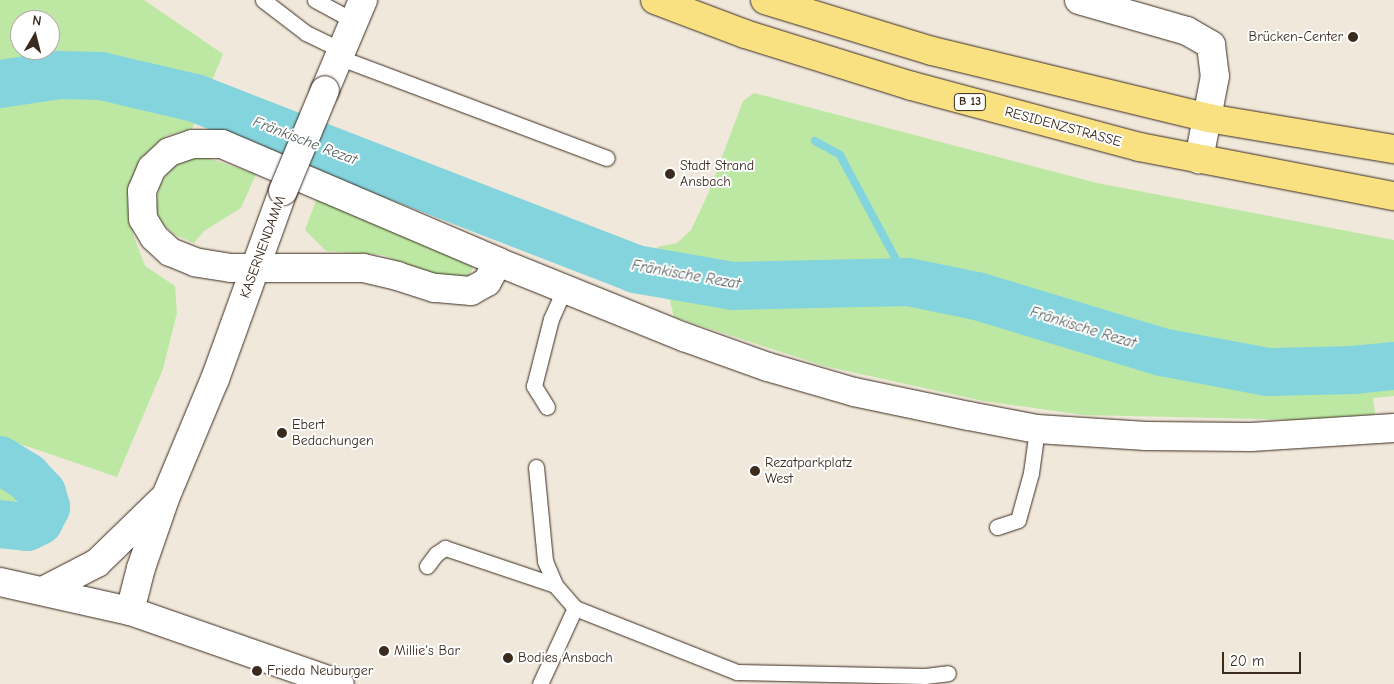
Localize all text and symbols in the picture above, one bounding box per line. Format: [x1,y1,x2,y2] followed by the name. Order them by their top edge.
[10,10,60,60] north arrow
[31,12,43,30] text: N
[1248,29,1343,45] place label: Brücken-Center
[1347,31,1359,43] marker: Brücken-Center
[954,92,986,111] road number: B 13
[1003,103,1123,151] street label: RESIDENZSTRASSE
[250,113,360,169] water label: Fränkische Rezat
[680,158,754,190] place label: Stadt Strand Ansbach
[664,168,676,180] marker: Stadt Strand Ansbach
[237,194,289,300] street label: KASERNENDAMM
[630,257,742,293] water label: Fränkische Rezat
[1028,303,1138,353] water label: Fränkische Rezat
[292,417,374,450] place label: Ebert Bedachungen
[276,427,288,439] marker: Ebert Bedachungen
[765,455,852,488] place label: Rezatparkplatz West
[749,465,761,477] marker: Rezatparkplatz West
[1224,642,1303,674] scale bar
[394,643,460,659] place label: Millie's Bar
[378,645,390,657] marker: Millie's Bar
[518,650,613,666] place label: Bodies Ansbach
[502,652,514,664] marker: Bodies Ansbach
[1230,652,1264,670] text: 20 m
[267,663,373,679] place label: Frieda Neuburger
[251,665,263,677] marker: Frieda Neuburger

